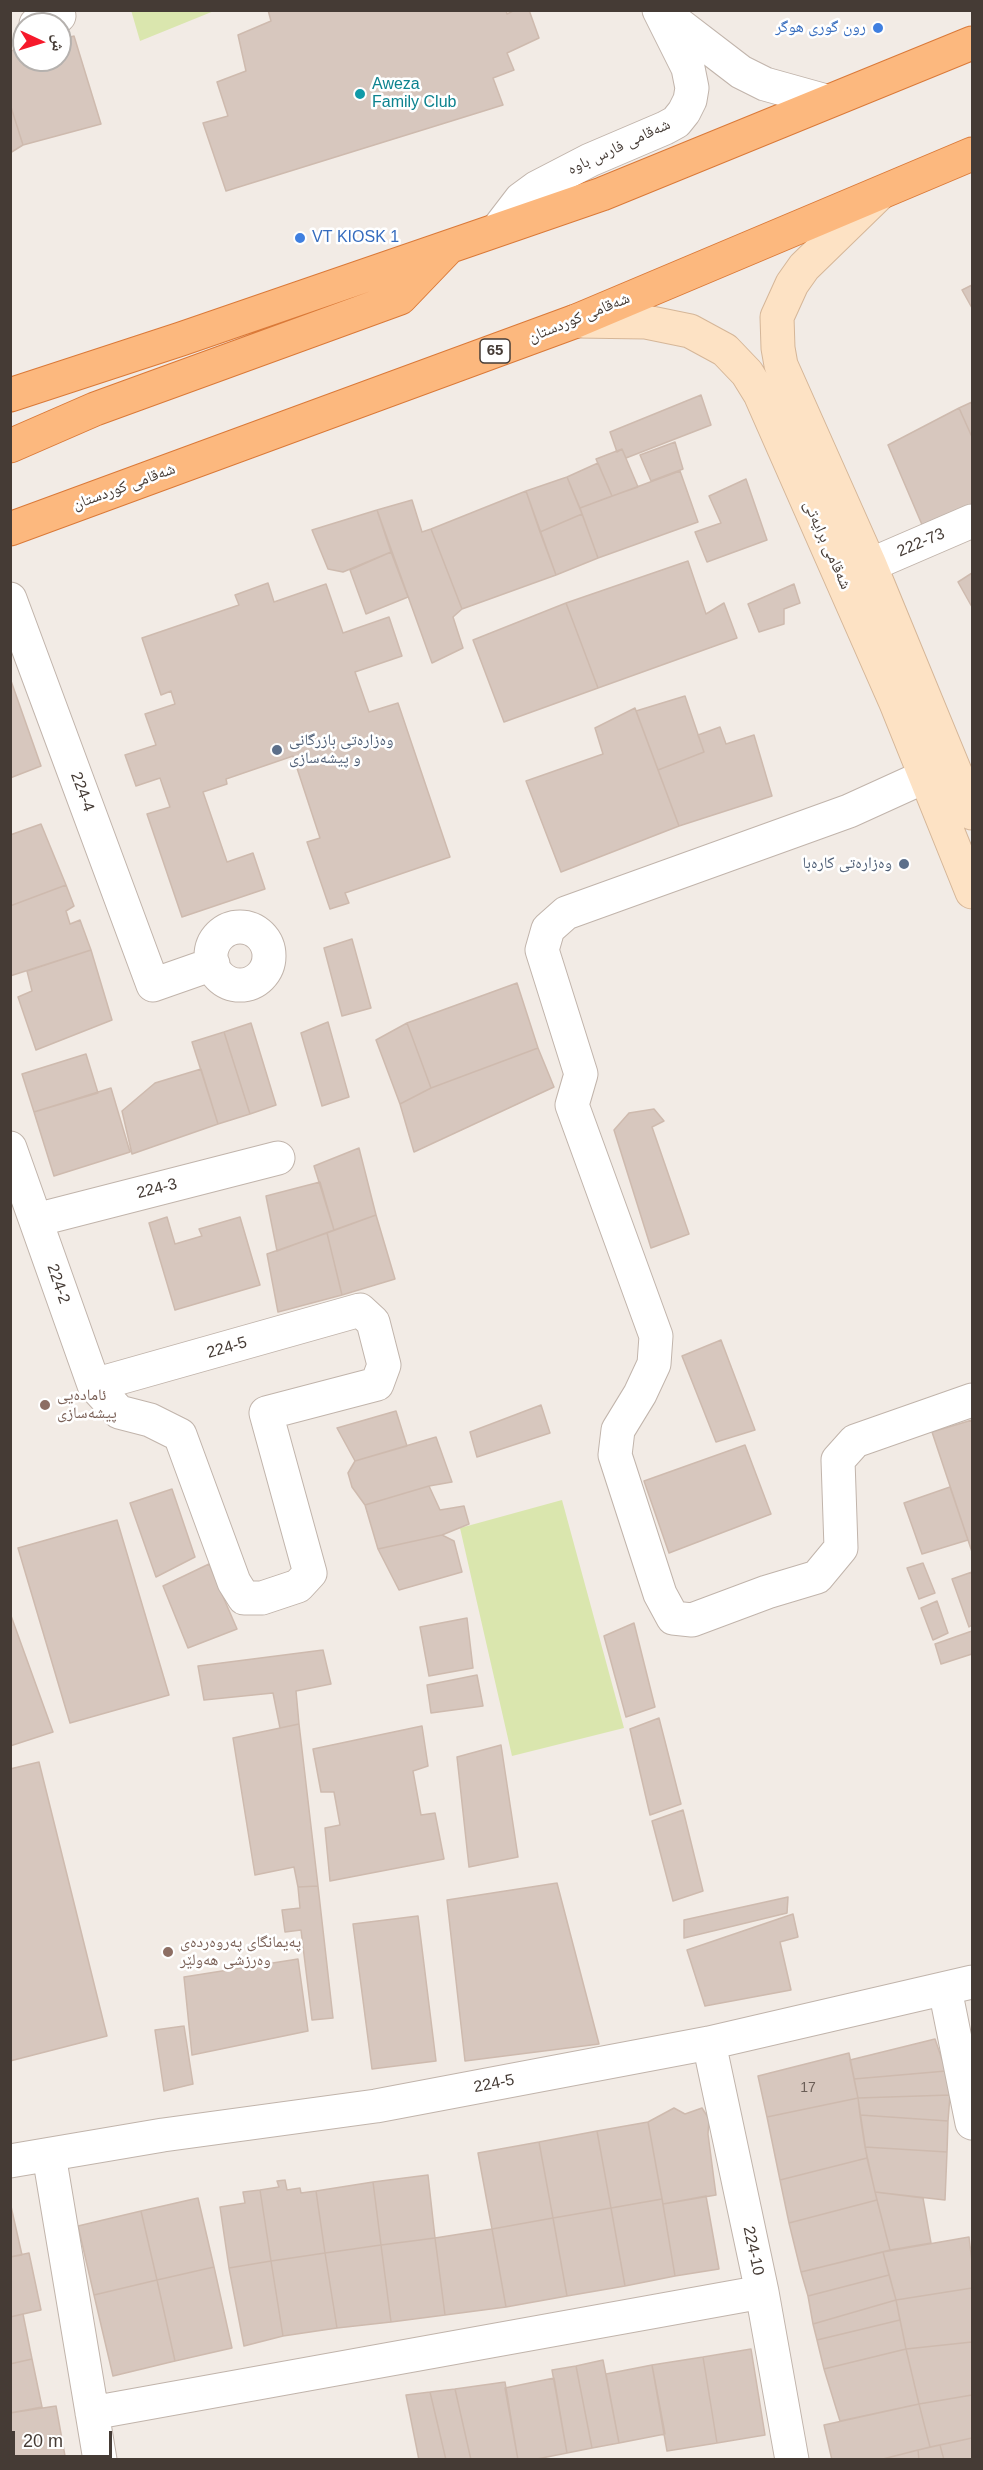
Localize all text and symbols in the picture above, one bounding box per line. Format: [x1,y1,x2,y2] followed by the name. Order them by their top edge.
[12,12,72,72] north arrow
[775,18,866,38] place label: رون گوری هوگر
[871,21,885,35] marker: رون گوری هوگر
[49,34,68,52] text: ش
[372,75,456,113] place label: Aweza Family Club
[353,87,367,101] marker: Aweza Family Club
[564,115,674,179] street label: شەقامی فارس باوە
[312,228,399,248] place label: VT KIOSK 1
[293,231,307,245] marker: VT KIOSK 1
[525,289,633,347] street label: شەقامی کوردستان
[480,339,510,363] road number: 65
[70,460,178,514] street label: شەقامی کوردستان
[799,498,855,592] street label: شەقامی برایەتی
[894,524,948,562] street label: 222-73
[289,731,394,769] place label: وەزارەتی بازرگانی و پیشەسازی
[270,743,284,757] marker: وەزارەتی بازرگانی و پیشەسازی
[66,769,98,815] street label: 224-4
[803,854,892,874] place label: وەزارەتی کارەبا
[897,857,911,871] marker: وەزارەتی کارەبا
[135,1175,179,1203] street label: 224-3
[42,1262,74,1306] street label: 224-2
[205,1333,249,1363] street label: 224-5
[57,1386,117,1424] place label: ئامادەیی پیشەسازی
[38,1398,52,1412] marker: ئامادەیی پیشەسازی
[180,1933,301,1971] place label: پەیمانگای پەروەردەی وەرزشی هەولێر
[161,1945,175,1959] marker: پەیمانگای پەروەردەی وەرزشی هەولێر
[472,2071,516,2097] street label: 224-5
[800,2080,816,2096] house number: 17
[738,2225,768,2277] street label: 224-10
[15,2419,116,2457] scale bar
[23,2431,63,2451] text: 20 m

